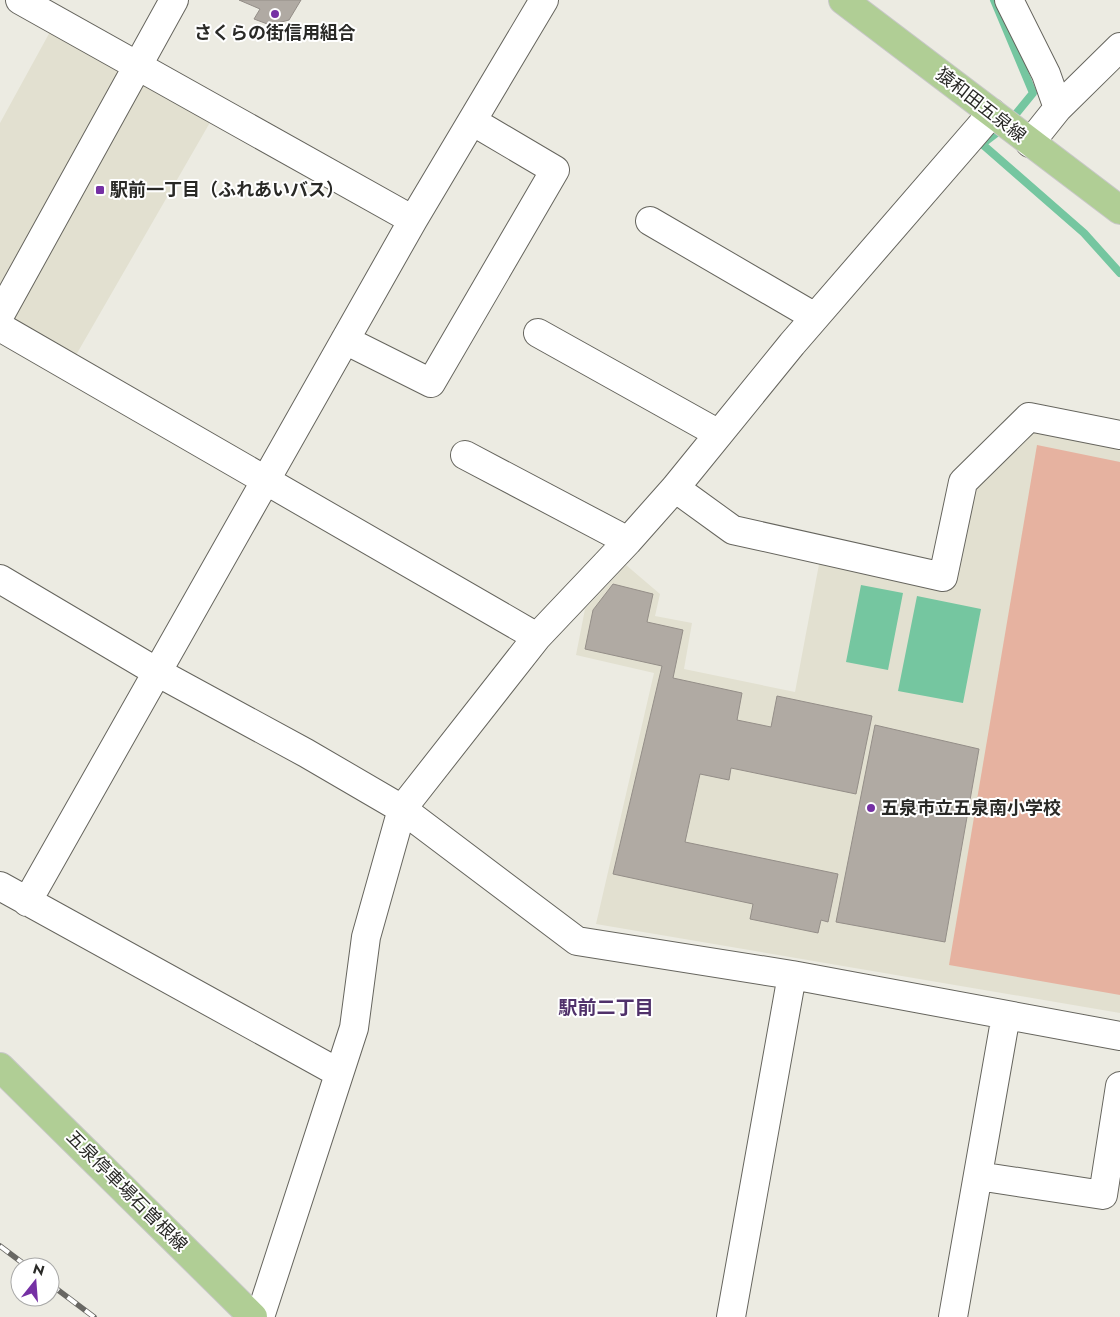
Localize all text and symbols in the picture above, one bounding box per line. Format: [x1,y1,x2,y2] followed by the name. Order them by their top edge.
[269,8,281,20] marker: さくらの街信用組合
[194,20,356,46] place label: さくらの街信用組合
[930,62,1032,148] street label: 猿和田五泉線
[110,177,344,203] place label: 駅前一丁目（ふれあいバス）
[94,184,106,196] marker: 駅前一丁目（ふれあいバス）
[881,795,1061,821] place label: 五泉市立五泉南小学校
[865,802,877,814] marker: 五泉市立五泉南小学校
[558,994,654,1021] district label: 駅前二丁目
[61,1125,193,1257] street label: 五泉停車場石曽根線
[10,1257,60,1307] north arrow
[31,1258,47,1281] text: N

